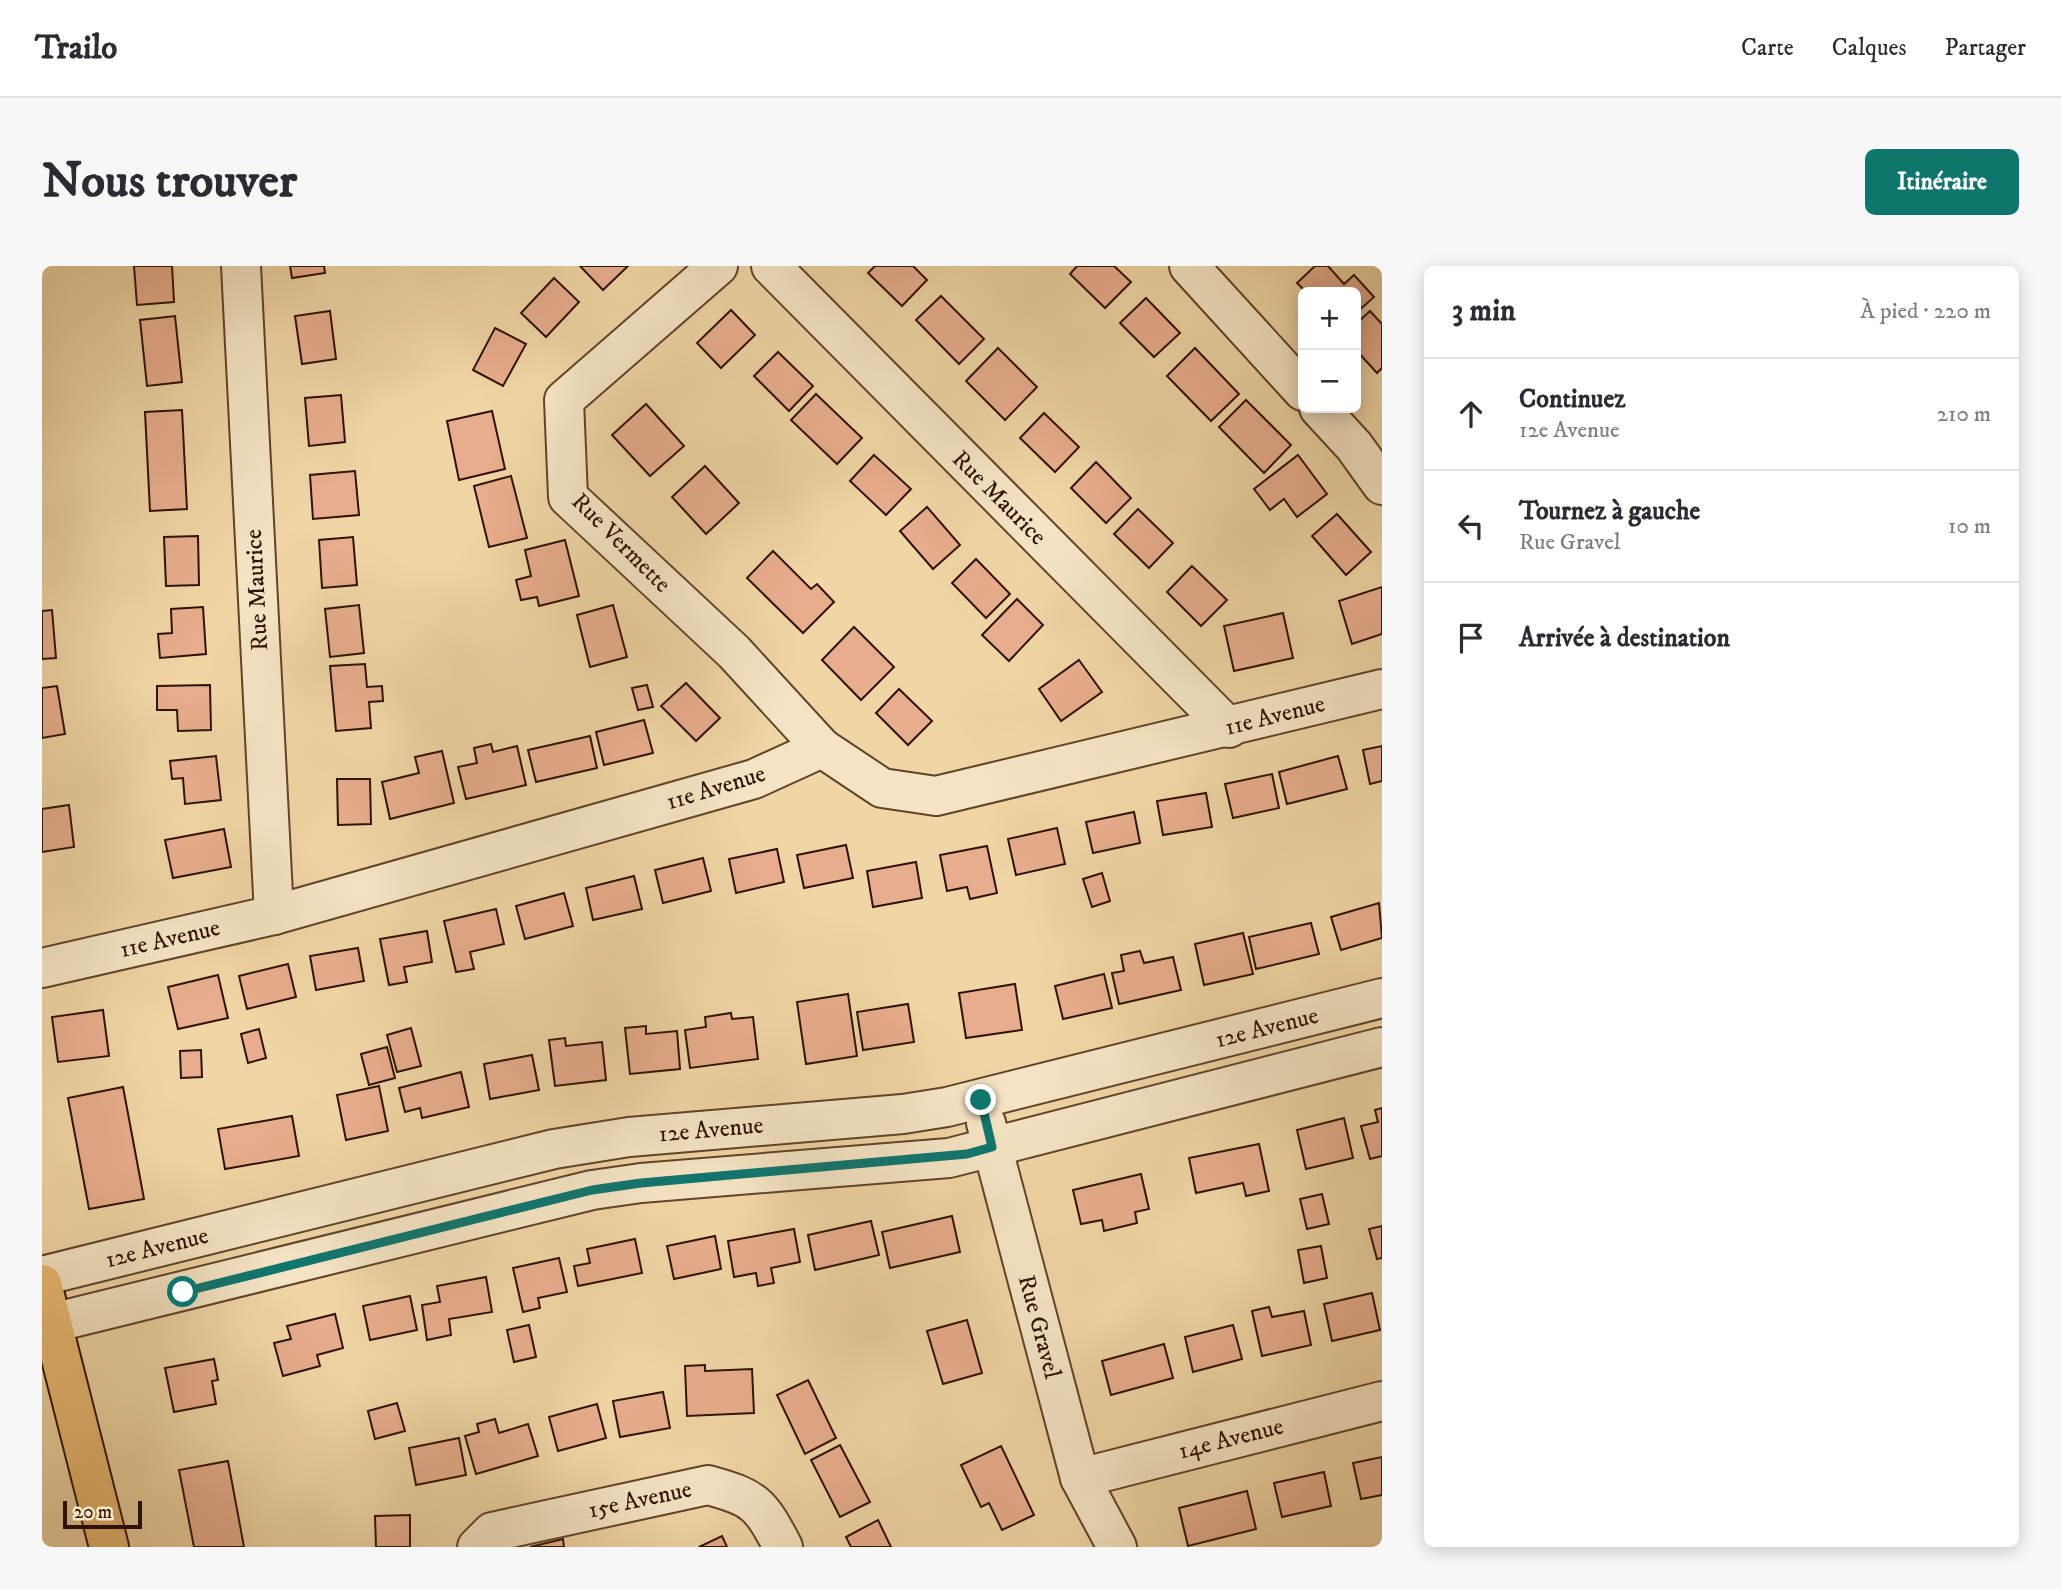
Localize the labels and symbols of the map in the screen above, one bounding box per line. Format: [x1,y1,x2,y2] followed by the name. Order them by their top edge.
[945,444,1053,552] street label: Rue Maurice
[565,487,677,599] street label: Rue Vermette
[239,528,275,652] street label: Rue Maurice
[1222,689,1328,743] street label: 11e Avenue
[663,759,769,817] street label: 11e Avenue
[117,913,223,965] street label: 11e Avenue
[1212,1001,1322,1055] street label: 12e Avenue
[965,1084,996,1115] route end
[657,1110,765,1150] street label: 12e Avenue
[102,1221,212,1275] street label: 12e Avenue
[1011,1272,1067,1383] street label: Rue Gravel
[167,1276,198,1307] route start
[1175,1411,1287,1466] street label: 14e Avenue
[586,1474,694,1526] street label: 15e Avenue
[63,1498,142,1530] scale bar

